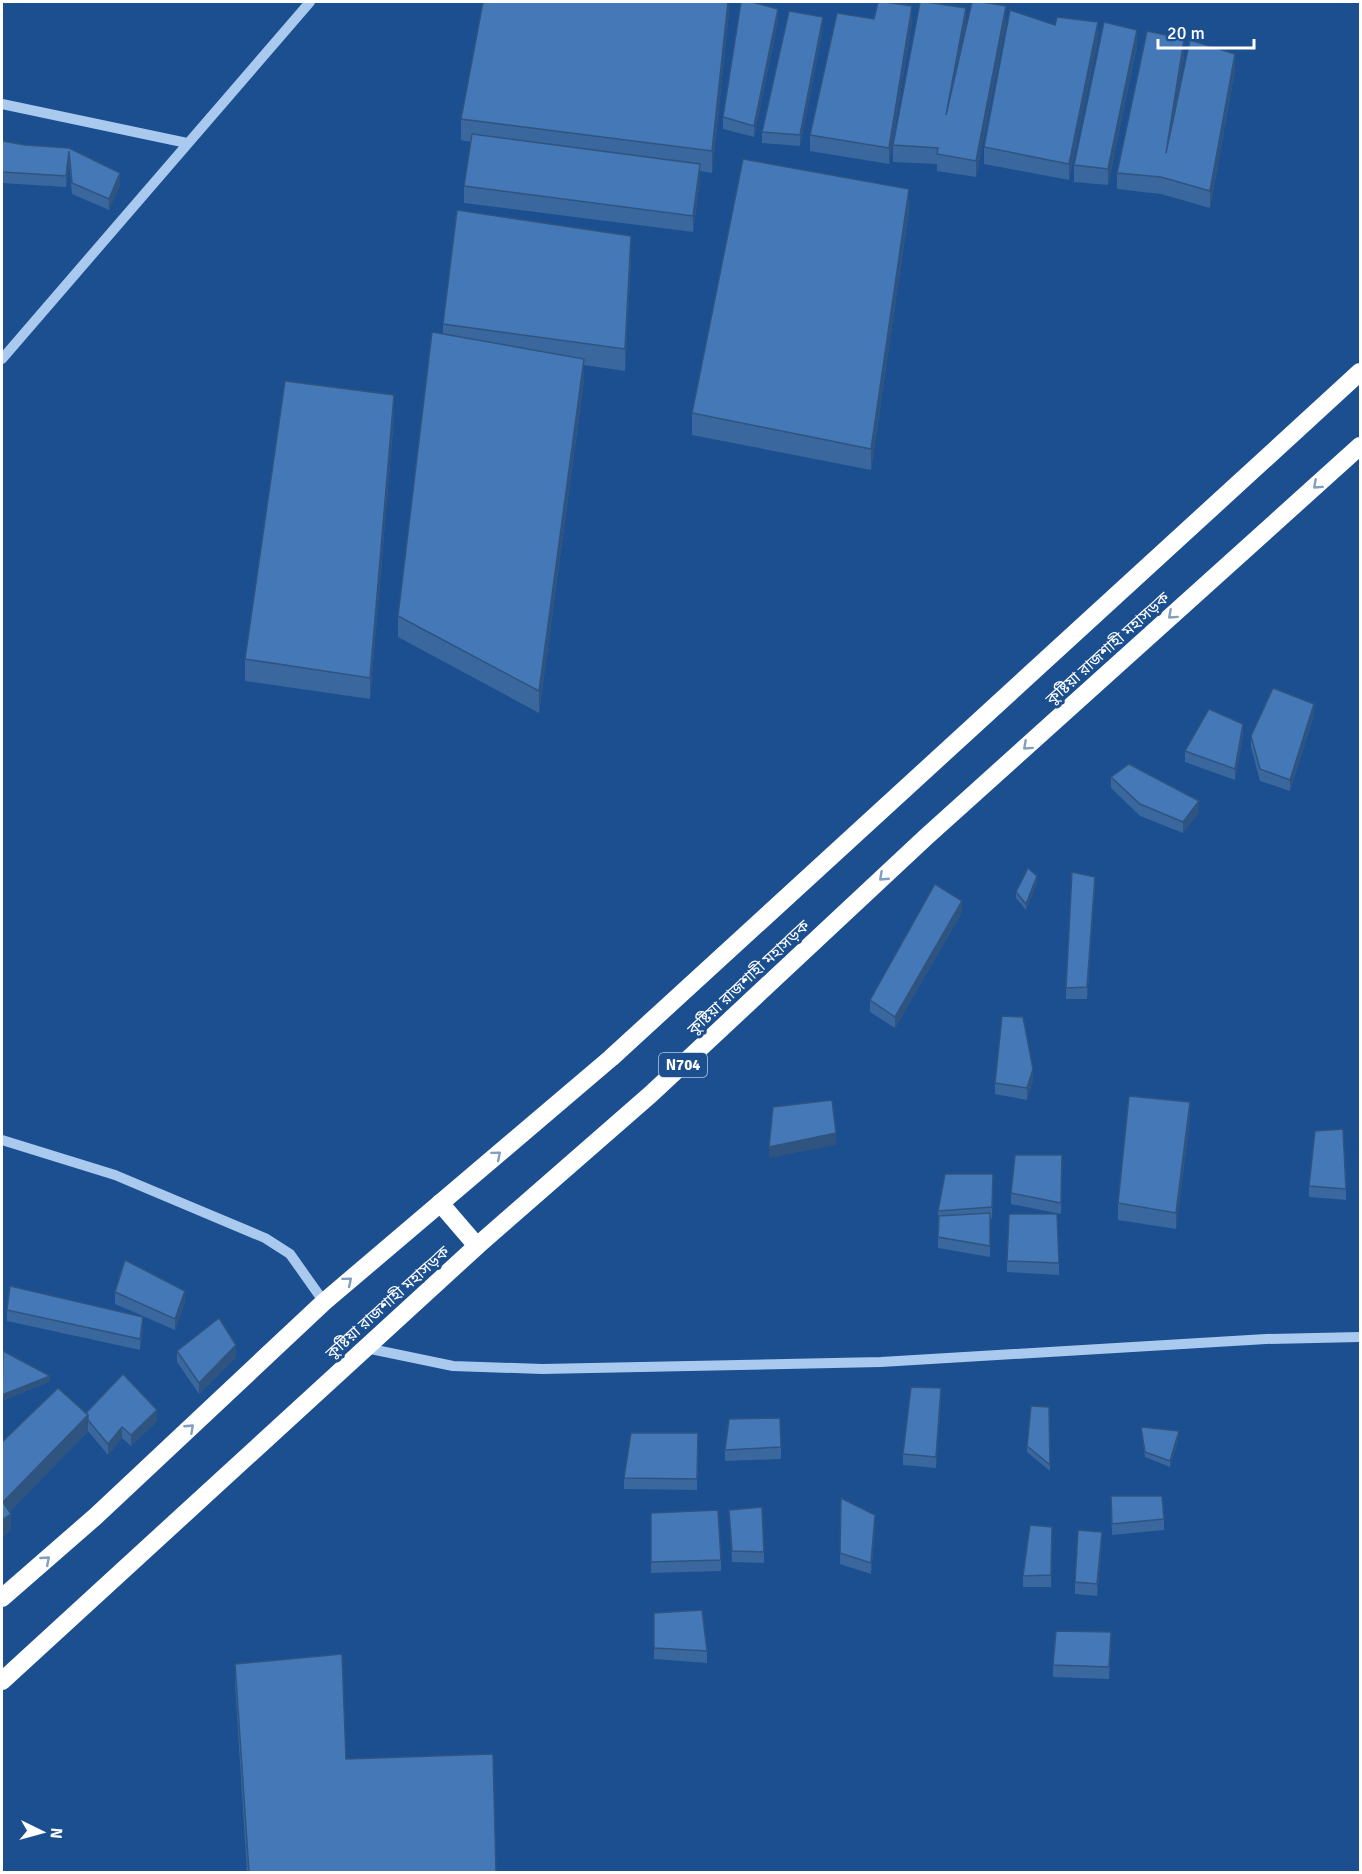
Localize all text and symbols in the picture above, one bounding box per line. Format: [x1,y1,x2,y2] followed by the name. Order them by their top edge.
[1158,12,1254,50] scale bar
[1167,22,1205,44] text: 20 m
[1313,478,1324,489] one-way arrow
[1041,587,1174,710] street label: কুষ্টিয়া রাজশাহী মহাসড়ক
[1168,608,1179,619] one-way arrow
[1024,739,1034,750] one-way arrow
[880,870,891,881] one-way arrow
[683,915,815,1040] street label: কুষ্টিয়া রাজশাহী মহাসড়ক
[659,1053,707,1077] road number: N704
[490,1151,501,1162] one-way arrow
[321,1241,454,1364] street label: কুষ্টিয়া রাজশাহী মহাসড়ক
[341,1278,352,1289] one-way arrow
[183,1424,193,1435] one-way arrow
[39,1556,50,1567] one-way arrow
[12,1802,72,1862] north arrow
[45,1827,66,1840] text: N

